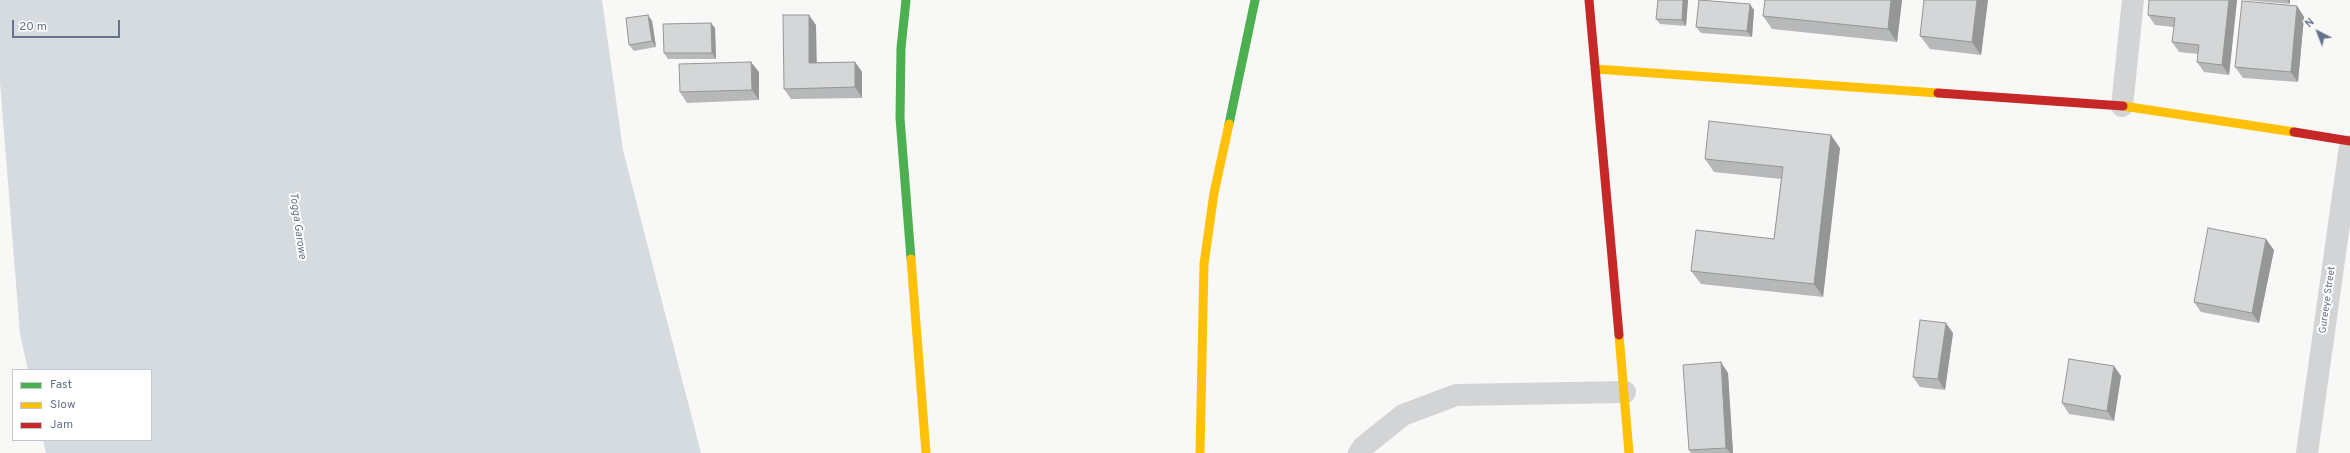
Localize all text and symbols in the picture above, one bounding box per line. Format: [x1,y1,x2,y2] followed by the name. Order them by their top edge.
[14,12,122,38] scale bar
[2298,12,2338,52] north arrow
[2302,15,2318,31] text: N
[19,19,47,35] text: 20 m
[286,192,308,260] water label: Togga Garowe
[2317,266,2339,334] street label: Gureeye Street
[12,369,152,441] legend
[50,377,72,393] text: Fast
[50,397,76,413] text: Slow
[50,417,73,433] text: Jam

